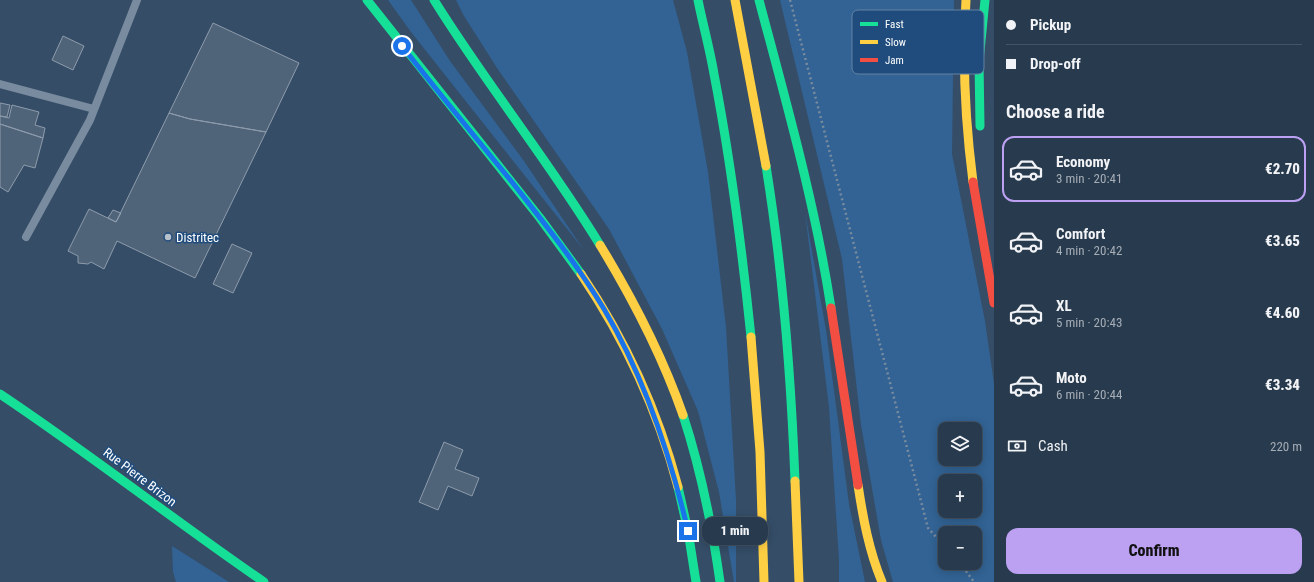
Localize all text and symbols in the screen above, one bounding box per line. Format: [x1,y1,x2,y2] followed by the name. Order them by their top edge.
[852,10,984,74] legend
[1030,16,1071,34] text: Pickup
[885,18,904,31] text: Fast
[885,36,906,49] text: Slow
[393,37,411,55] route start
[885,54,904,67] text: Jam
[1030,55,1081,73] text: Drop-off
[1006,101,1105,122] text: Choose a ride
[1008,151,1044,187] icon: car
[1056,153,1110,171] text: Economy
[1265,160,1300,178] text: €2.70
[1056,171,1122,186] text: 3 min · 20:41
[1008,223,1044,259] icon: car
[1056,225,1105,243] text: Comfort
[176,230,219,245] place label: Distritec
[163,232,173,242] marker: Distritec
[1265,232,1300,250] text: €3.65
[1056,243,1122,258] text: 4 min · 20:42
[1008,295,1044,331] icon: car
[1056,297,1072,315] text: XL
[1265,304,1300,322] text: €4.60
[1056,315,1122,330] text: 5 min · 20:43
[1008,367,1044,403] icon: car
[1056,369,1087,387] text: Moto
[1265,376,1300,394] text: €3.34
[1056,387,1122,402] text: 6 min · 20:44
[938,422,982,570] map controls
[938,422,982,466] button: layers
[1006,435,1028,457] icon: cash
[1038,437,1068,455] text: Cash
[1270,439,1302,454] text: 220 m
[100,445,180,509] street label: Rue Pierre Brizon
[938,474,982,518] button: +
[702,517,768,545] callout: 1 min
[679,522,697,540] route end
[721,523,749,538] text: 1 min
[938,526,982,570] button: −
[1006,528,1302,574] button: Confirm

